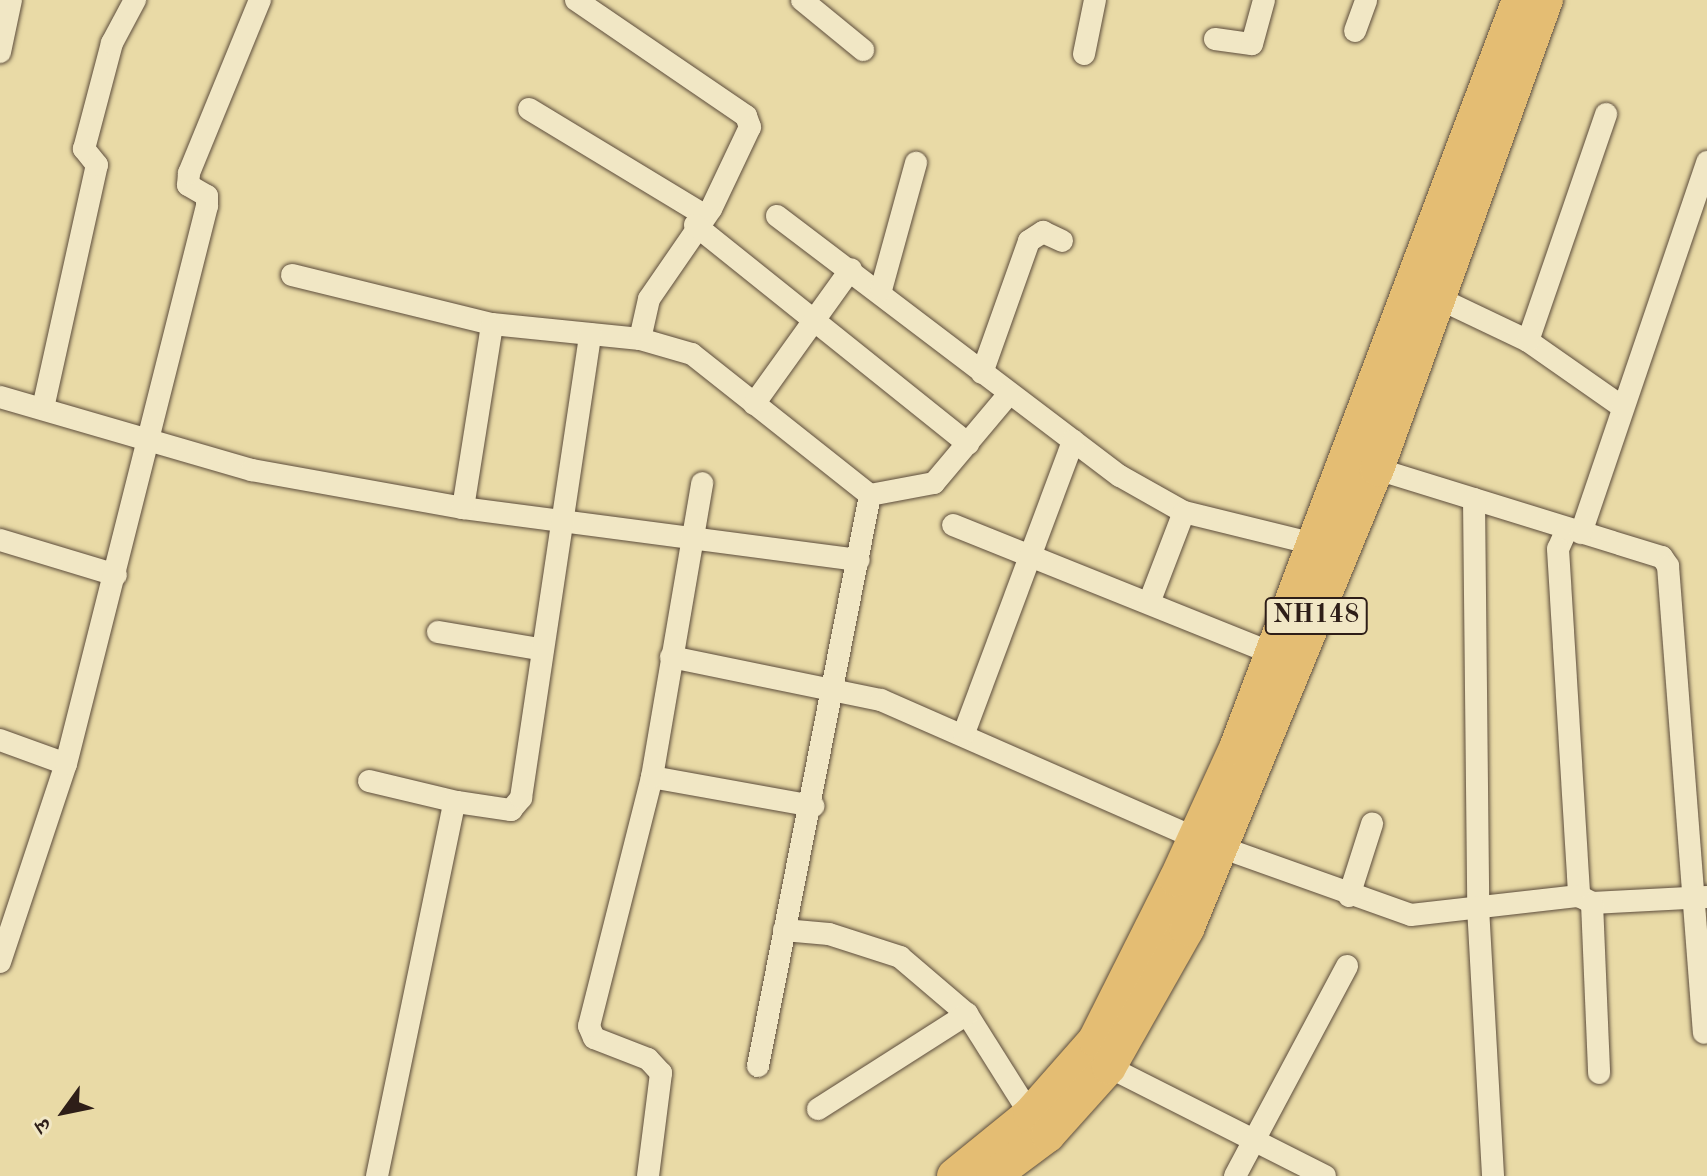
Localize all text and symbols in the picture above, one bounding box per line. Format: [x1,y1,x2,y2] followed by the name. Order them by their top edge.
[1264,594,1368,638] road number: NH148
[24,1072,104,1152] north arrow
[32,1114,56,1136] text: उ

